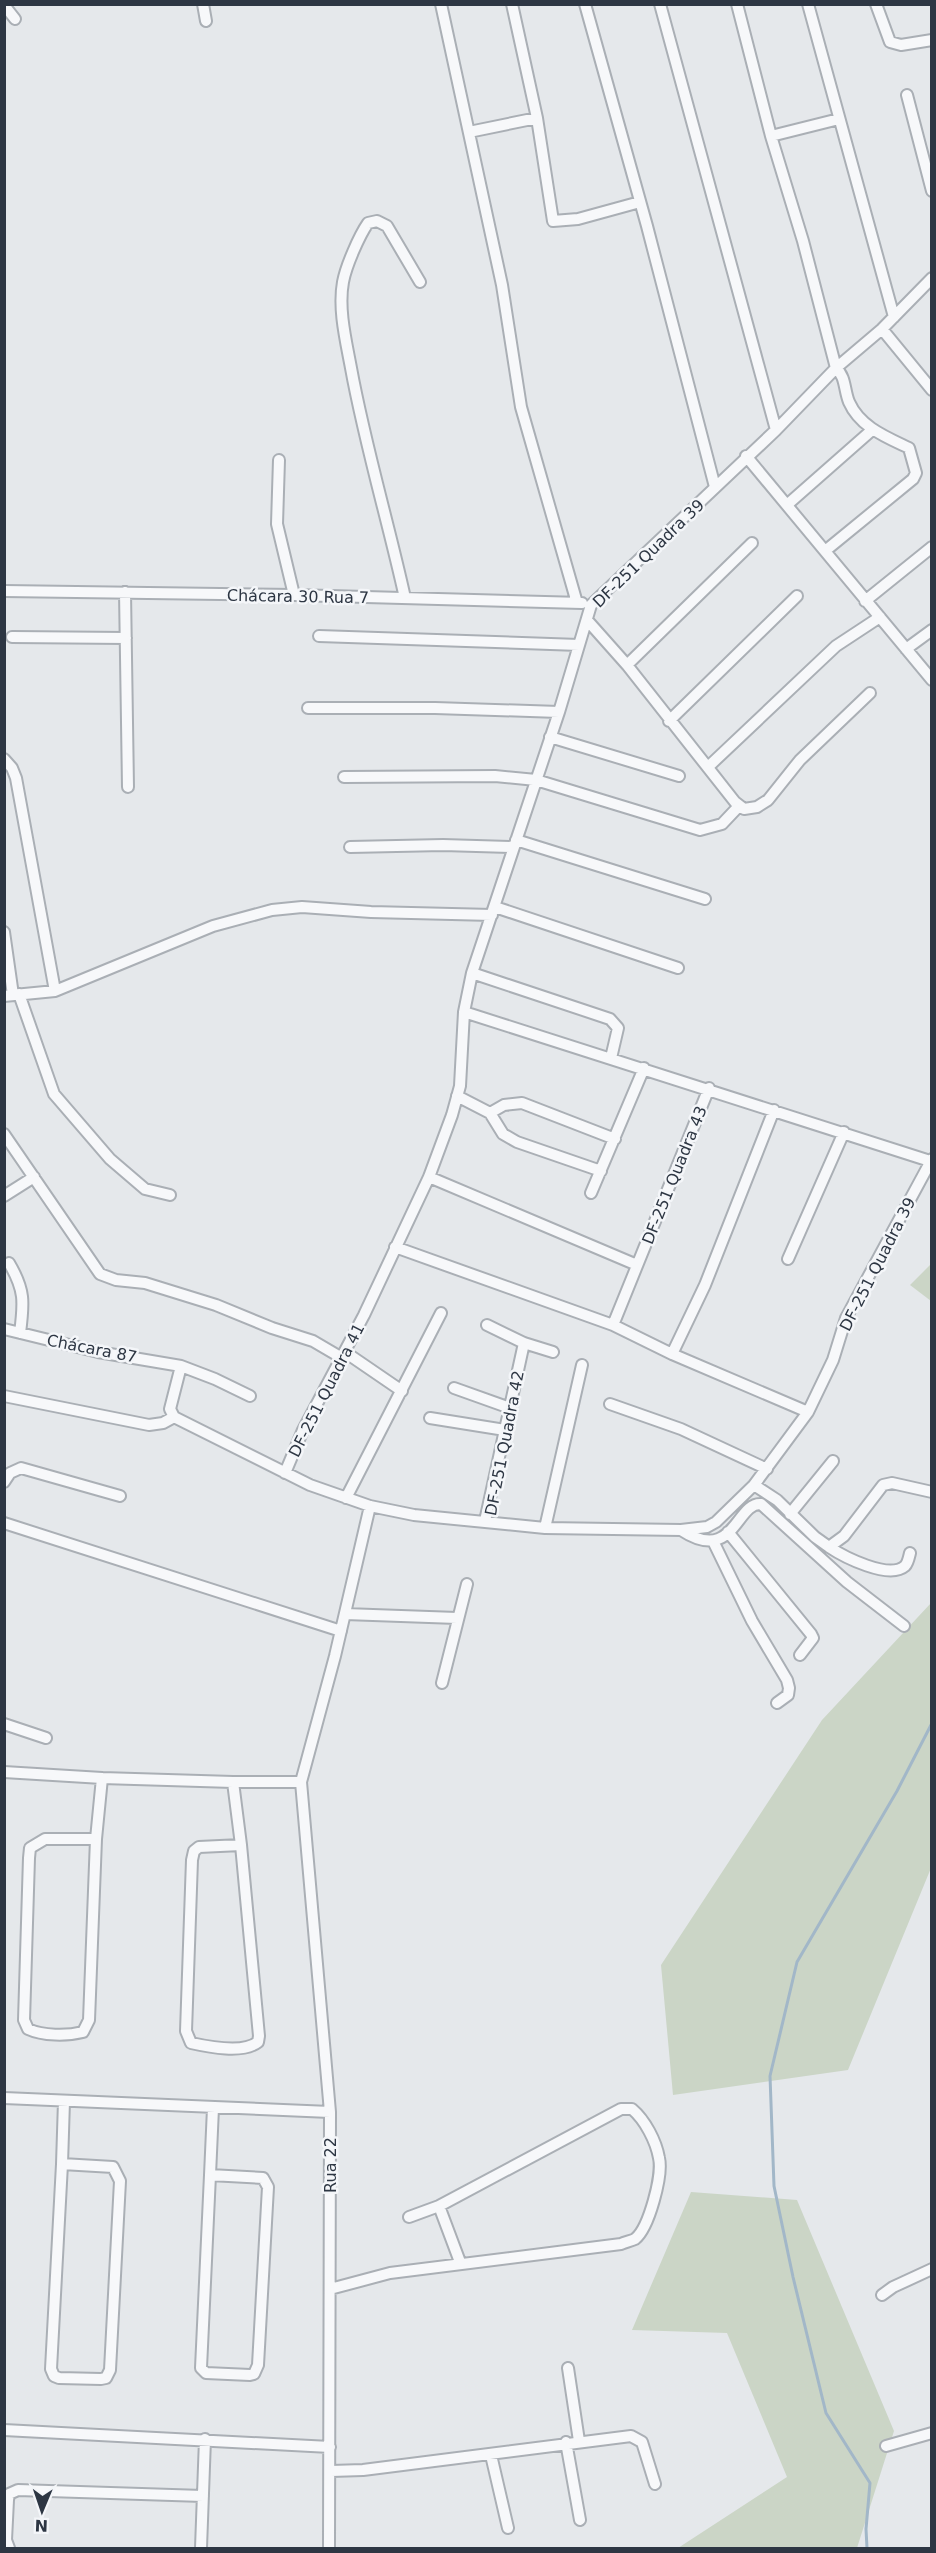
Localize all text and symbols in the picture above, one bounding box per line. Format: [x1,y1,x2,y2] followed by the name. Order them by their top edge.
[589,495,708,611] street label: DF-251 Quadra 39
[227,586,369,607] street label: Chácara 30 Rua 7
[638,1103,711,1247] street label: DF-251 Quadra 43
[836,1194,919,1334] street label: DF-251 Quadra 39
[285,1320,368,1460] street label: DF-251 Quadra 41
[45,1330,139,1367] street label: Chácara 87
[481,1369,528,1517] street label: DF-251 Quadra 42
[321,2137,340,2193] street label: Rua 22
[12,2481,72,2541] north arrow
[34,2516,49,2535] text: N

